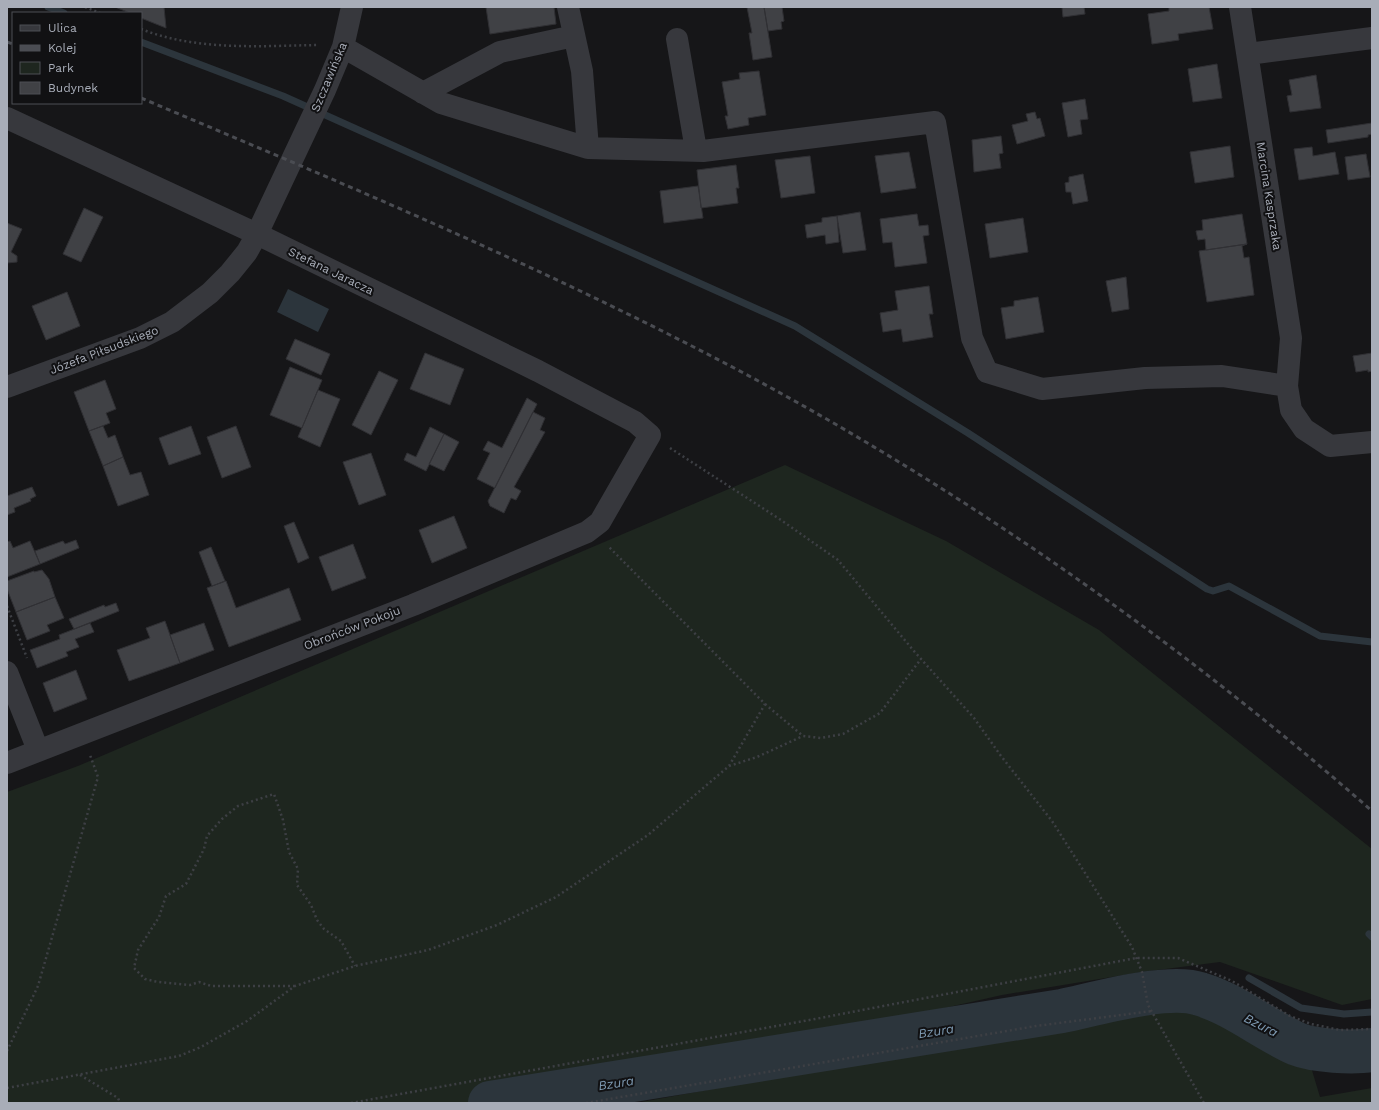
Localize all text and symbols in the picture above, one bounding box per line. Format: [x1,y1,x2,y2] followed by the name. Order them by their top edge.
[12,12,142,104] legend
[48,21,77,35] text: Ulica
[308,40,350,114] street label: Szczawińska
[48,41,76,55] text: Kolej
[48,61,74,75] text: Park
[48,81,98,95] text: Budynek
[1254,141,1285,251] street label: Marcina Kasprzaka
[286,244,376,298] street label: Stefana Jaracza
[48,323,160,377] street label: Józefa Piłsudskiego
[302,603,402,653] street label: Obrońców Pokoju
[1242,1010,1280,1040] water label: Bzura
[917,1021,955,1041] water label: Bzura
[597,1073,635,1093] water label: Bzura

